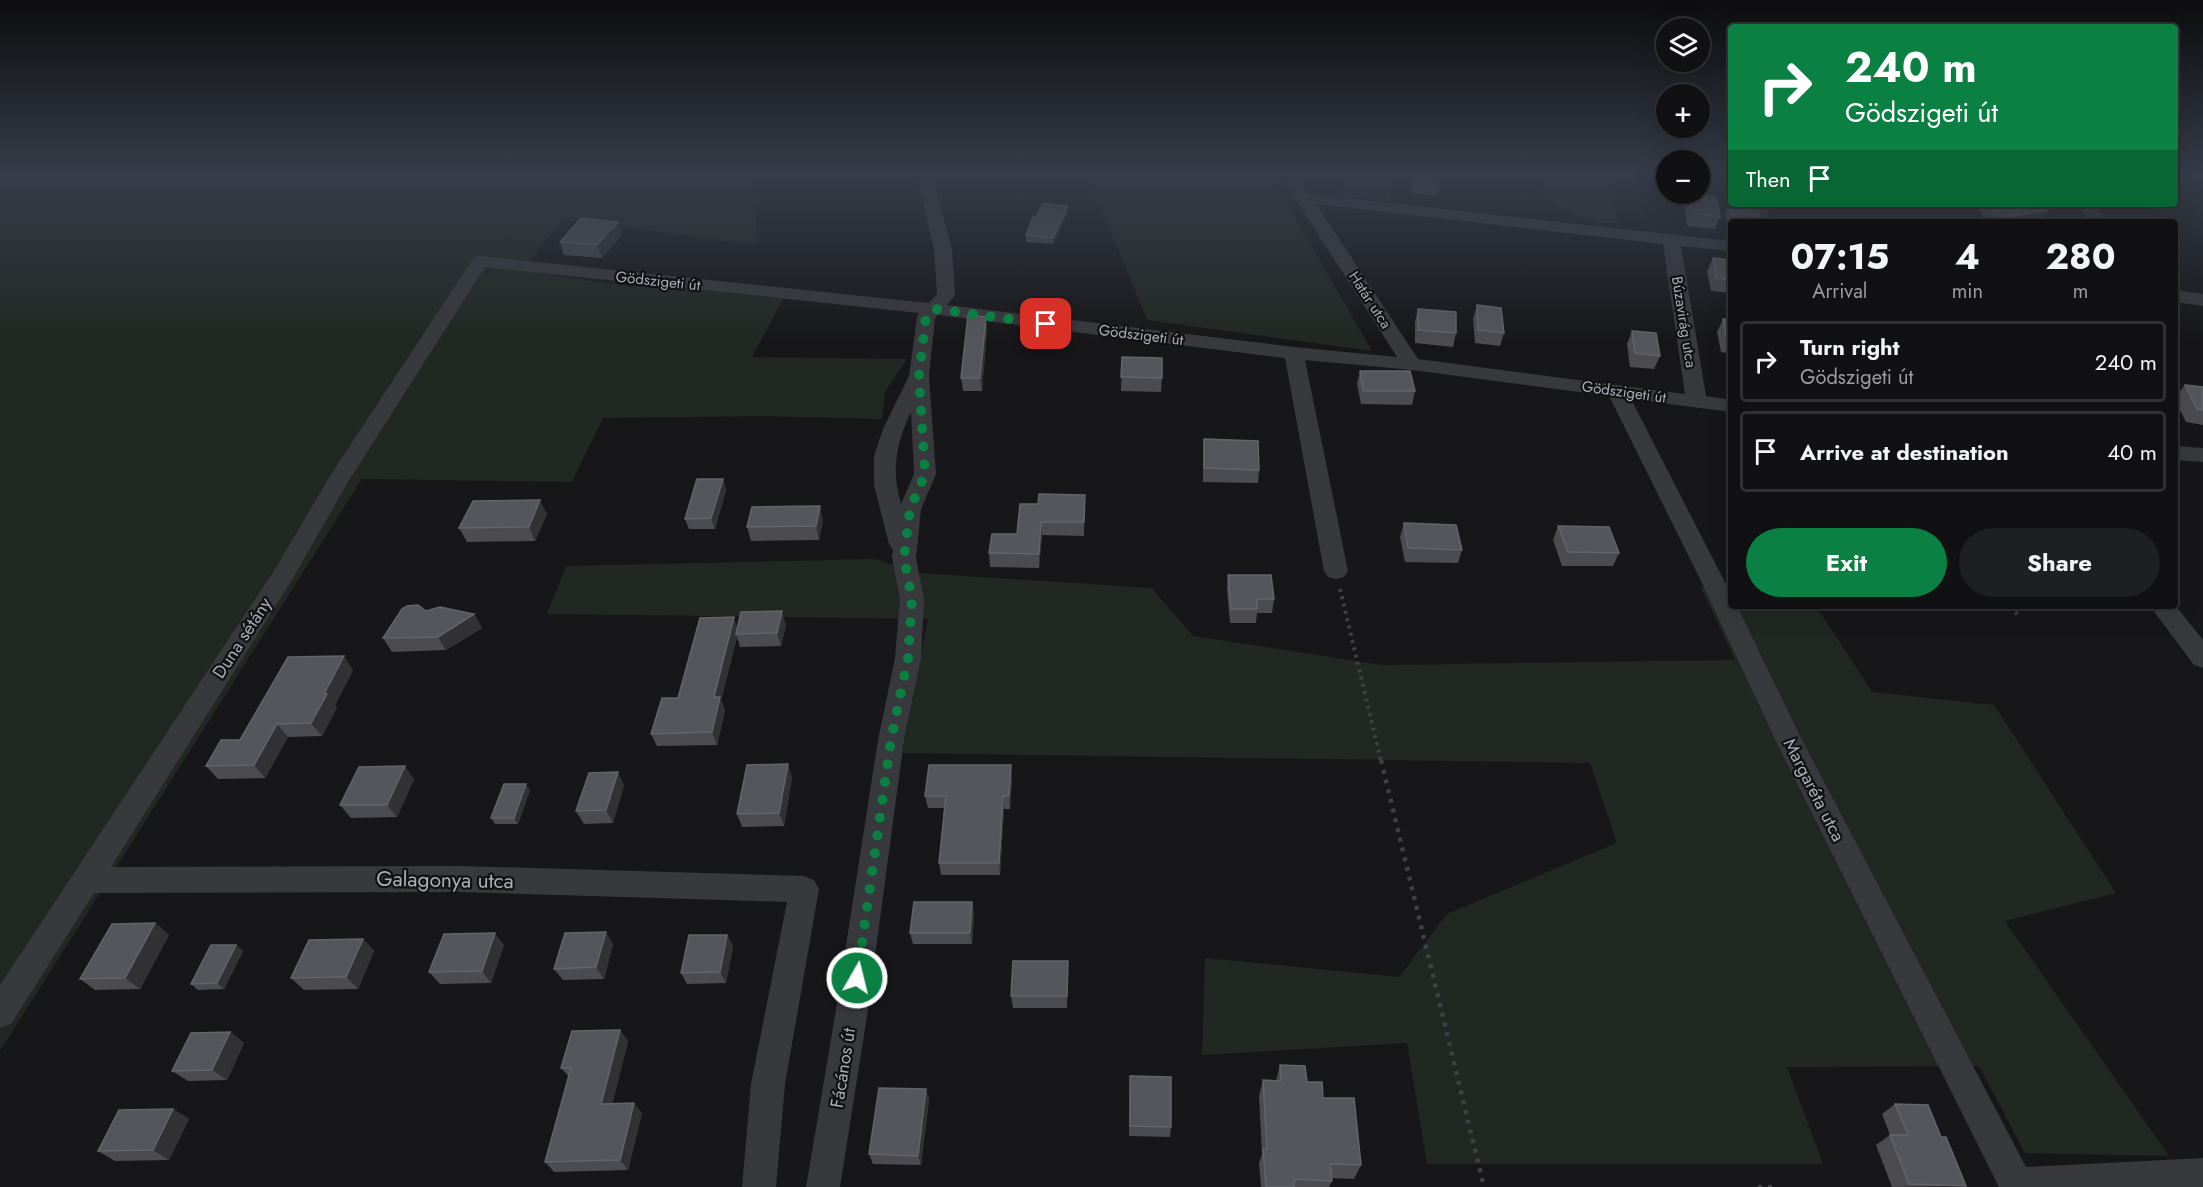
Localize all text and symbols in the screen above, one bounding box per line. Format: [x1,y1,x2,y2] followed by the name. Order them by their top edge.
[1656,18,1710,204] map controls
[1656,18,1710,72] button: layers
[1845,37,1977,98] text: 240 m
[1746,48,1824,126] icon: right
[1656,84,1710,138] button: +
[1845,93,1998,132] text: Gödszigeti út
[1656,150,1710,204] button: −
[1803,162,1836,195] icon: arrive
[1746,163,1791,195] text: Then
[1790,230,1889,282] text: 07:15
[1955,230,1980,282] text: 4
[2045,230,2115,282] text: 280
[615,266,702,296] street label: Gödszigeti út
[1343,267,1397,333] street label: Határ utca
[1666,275,1702,369] street label: Búzavirág utca
[1812,277,1867,306] text: Arrival
[1952,277,1983,306] text: min
[2073,277,2088,306] text: m
[1020,298,1071,349] pin
[1029,307,1062,340] icon: arrive
[1097,319,1185,351] street label: Gödszigeti út
[1800,331,1900,363] text: Turn right
[1749,345,1782,378] icon: right
[2095,346,2157,378] text: 240 m
[1800,363,1913,392] text: Gödszigeti út
[1580,375,1668,409] street label: Gödszigeti út
[1749,435,1782,468] icon: arrive
[1800,436,2009,468] text: Arrive at destination
[2107,436,2157,468] text: 40 m
[1746,528,1947,597] button: Exit
[1959,528,2160,597] button: Share
[206,592,278,684] street label: Duna sétány
[1777,734,1851,846] street label: Margaréta utca
[376,864,514,896] street label: Galagonya utca
[825,946,889,1010] position arrow
[824,1025,862,1110] street label: Fácános út

